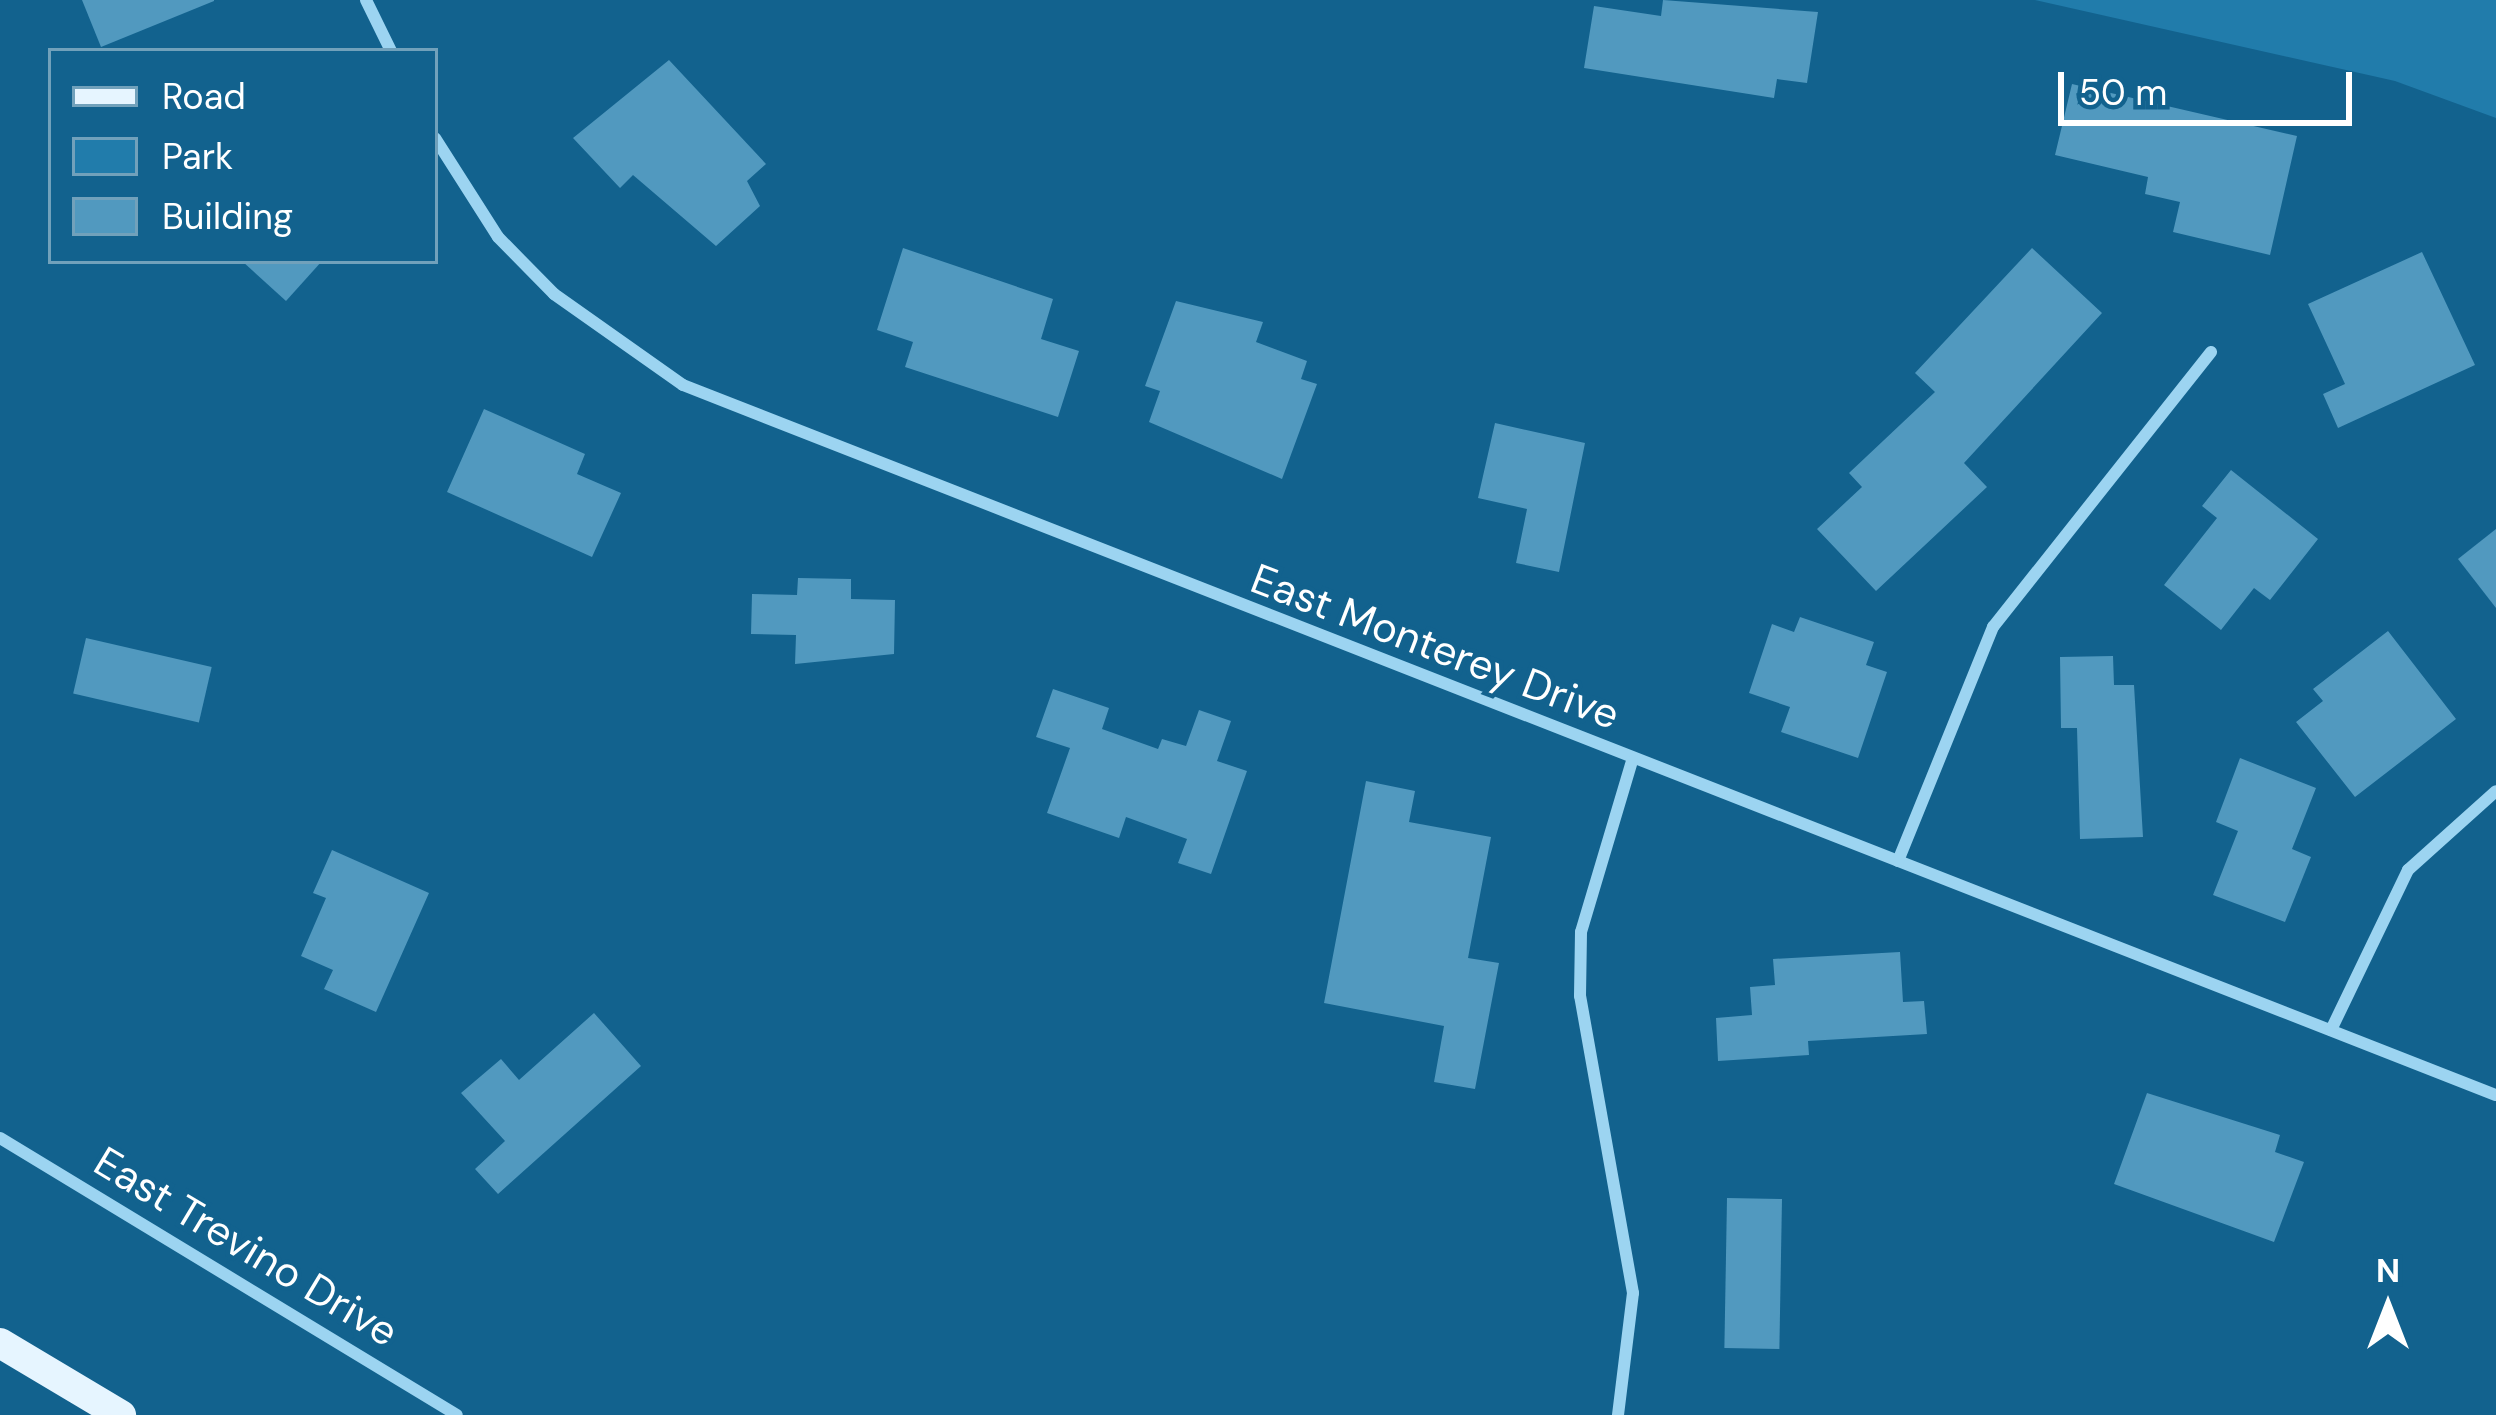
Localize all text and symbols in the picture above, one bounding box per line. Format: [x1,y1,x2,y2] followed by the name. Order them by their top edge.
[48,48,438,264] legend
[2064,48,2358,122] scale bar
[2079,69,2167,116] text: 50 m
[162,73,246,120] text: Road
[162,133,233,180] text: Park
[162,193,293,240] text: Building
[1244,554,1626,740] street label: East Monterey Drive
[85,1137,407,1357] street label: East Trevino Drive
[2328,1247,2448,1367] north arrow
[2376,1249,2400,1292] text: N

